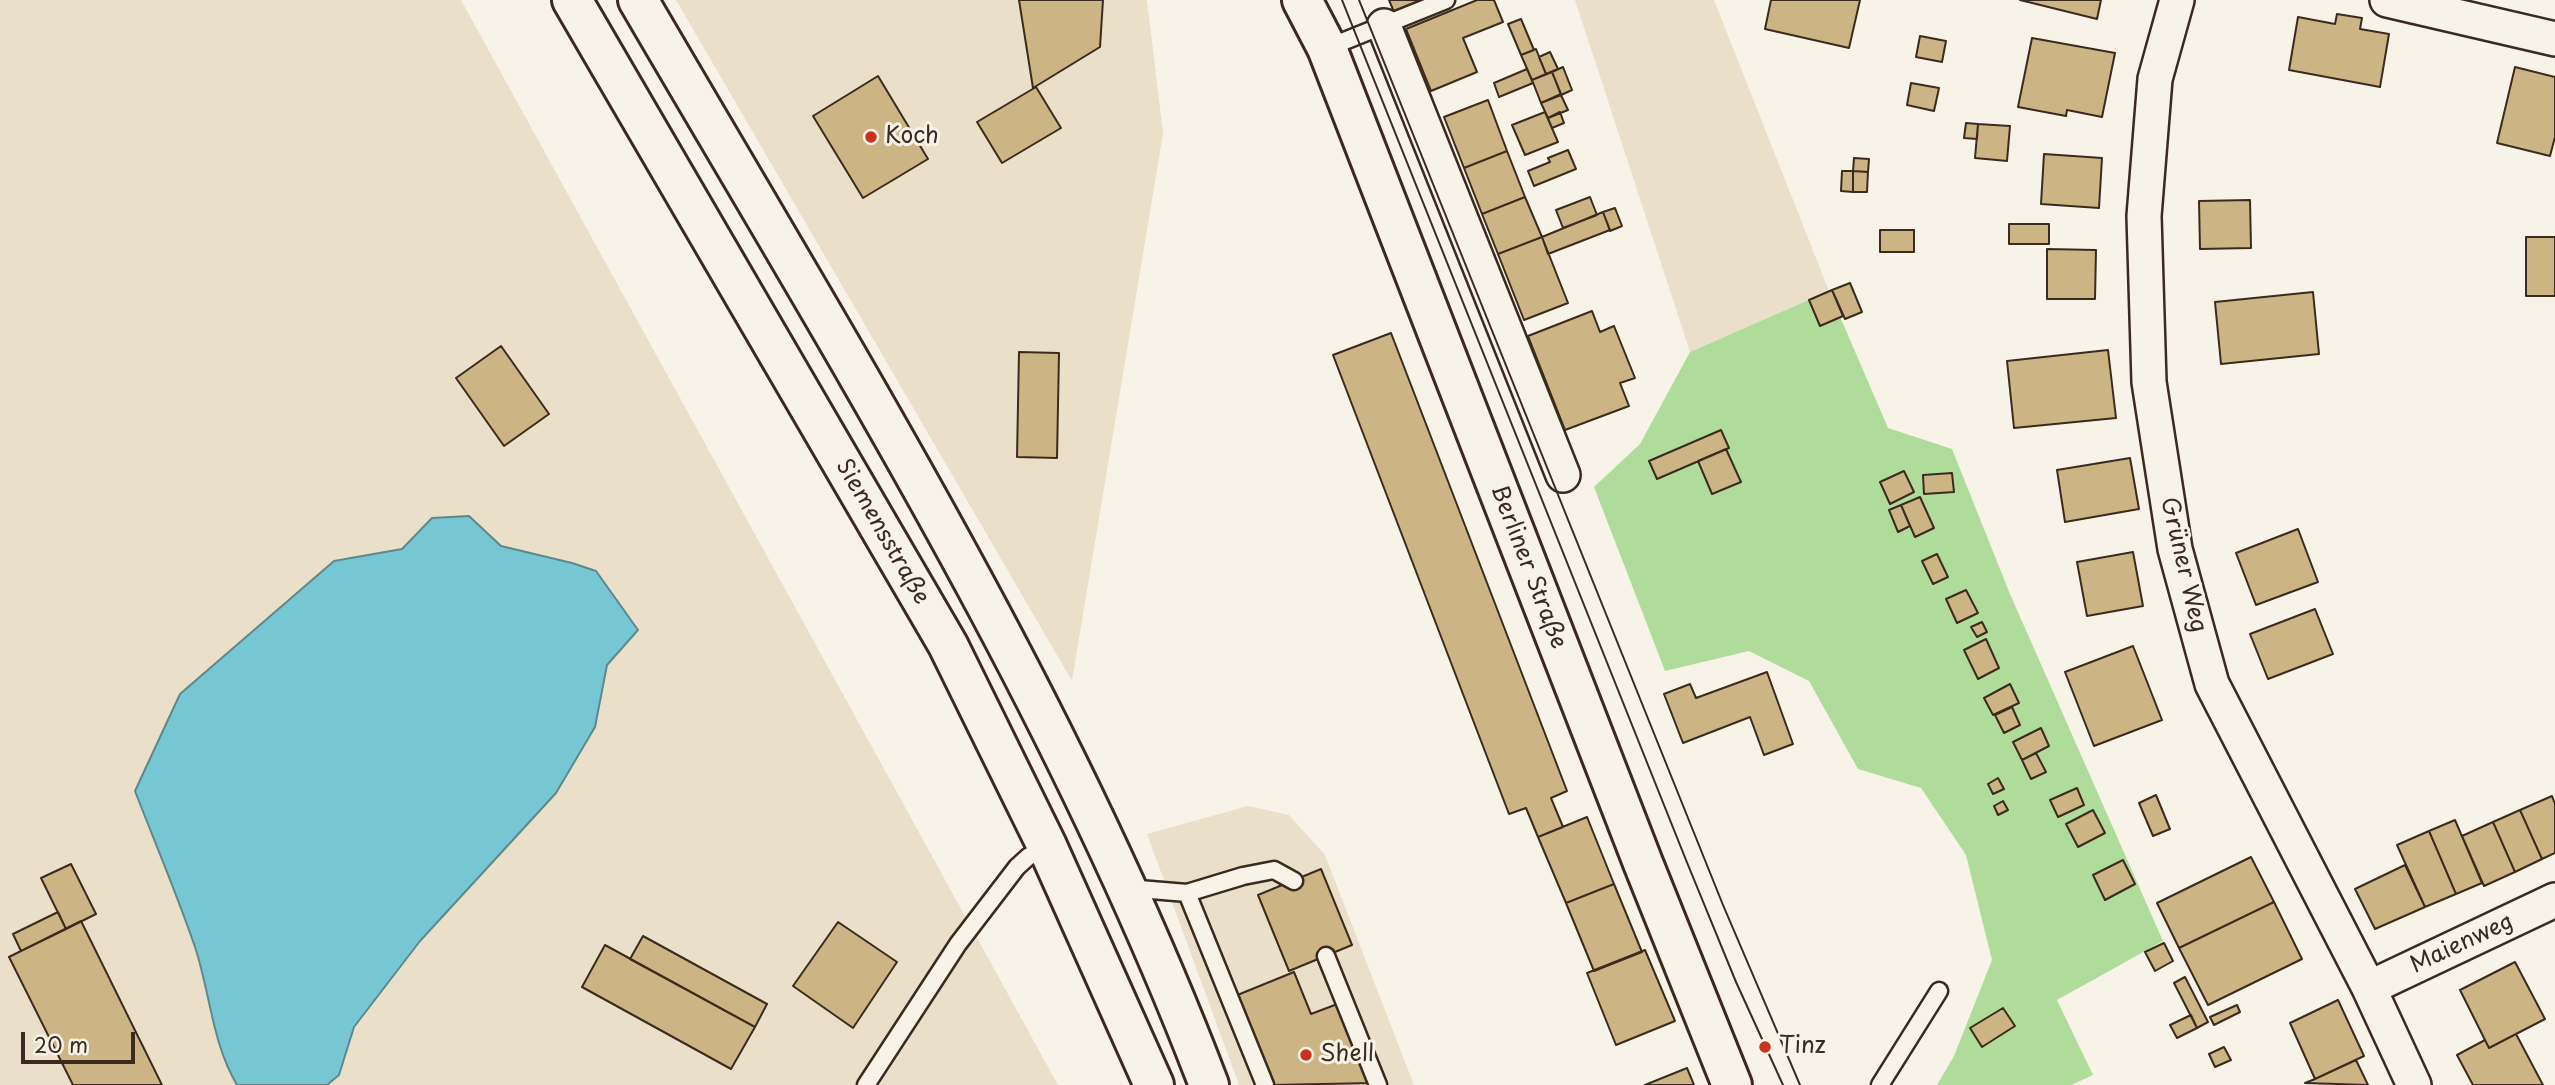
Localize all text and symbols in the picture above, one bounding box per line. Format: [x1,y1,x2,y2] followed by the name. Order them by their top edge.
[885,123,939,151] place label: Koch
[863,129,879,145] marker: Koch
[829,454,935,610] street label: Siemensstraße
[1484,481,1572,653] street label: Berliner Straße
[2154,495,2212,635] street label: Grüner Weg
[2406,908,2518,980] street label: Maienweg
[24,1018,138,1062] scale bar
[34,1028,88,1060] text: 20 m
[1779,1033,1826,1061] place label: Tinz
[1757,1039,1773,1055] marker: Tinz
[1320,1041,1374,1069] place label: Shell
[1298,1047,1314,1063] marker: Shell

